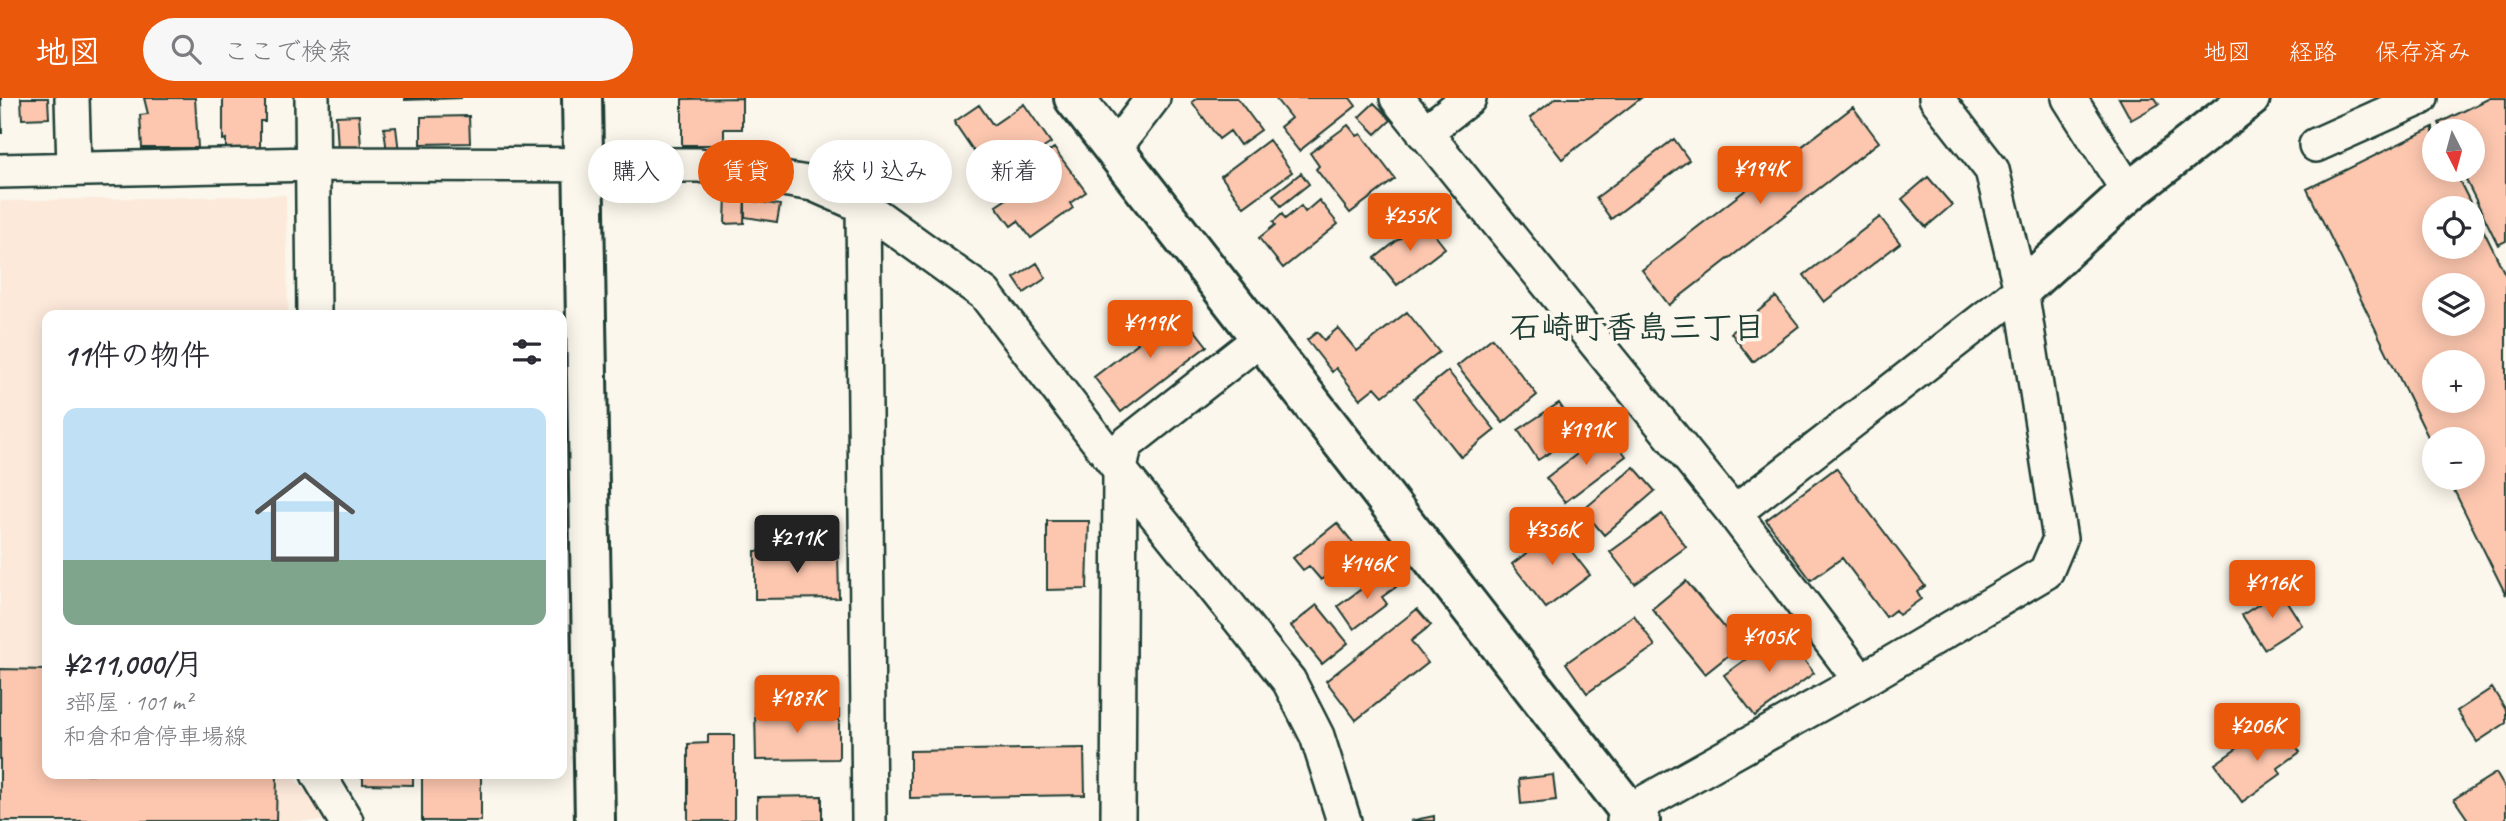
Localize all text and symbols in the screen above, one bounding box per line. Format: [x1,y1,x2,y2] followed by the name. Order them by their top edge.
[143,18,633,81] search box
[167,30,205,68] icon: search
[35,31,101,73] text: 地図
[223,35,353,68] text: ここで検索
[2203,37,2251,67] text: 地図
[2289,37,2337,67] text: 経路
[2375,37,2471,67] text: 保存済み
[2422,119,2485,182] north arrow
[2422,119,2485,490] map controls
[588,140,684,203] chip: 購入
[698,140,794,203] chip: 賃貸
[808,140,952,203] chip: 絞り込み
[966,140,1062,203] chip: 新着
[1711,146,1809,206] pin: ¥194K
[1734,154,1786,183] text: ¥194K
[1361,194,1459,253] pin: ¥255K
[2422,196,2485,259] button: locate
[1384,201,1436,230] text: ¥255K
[2422,273,2485,336] button: layers
[1101,300,1199,360] pin: ¥119K
[1509,307,1765,348] district label: 石崎町香島三丁目
[1124,308,1176,337] text: ¥119K
[508,333,546,371] icon: filters
[63,336,210,374] text: 11件の物件
[2422,350,2485,413] button: +
[1537,408,1635,467] pin: ¥191K
[1560,415,1612,444] text: ¥191K
[2422,427,2485,490] button: −
[242,454,368,580] icon: home
[1503,508,1601,567] pin: ¥356K
[1525,515,1579,544] text: ¥356K
[748,516,846,575] pin: ¥211K
[770,523,824,552] text: ¥211K
[1318,542,1416,601] pin: ¥146K
[1340,549,1394,578] text: ¥146K
[2223,560,2321,620] pin: ¥116K
[2245,568,2299,597] text: ¥116K
[1720,614,1818,674] pin: ¥105K
[1743,622,1795,651] text: ¥105K
[63,645,203,683] text: ¥211,000/月
[748,676,846,735] pin: ¥187K
[771,683,824,712] text: ¥187K
[63,688,192,717] text: 3部屋 · 101 m²
[2208,704,2306,763] pin: ¥206K
[2230,711,2284,740] text: ¥206K
[63,722,247,751] text: 和倉和倉停車場線

